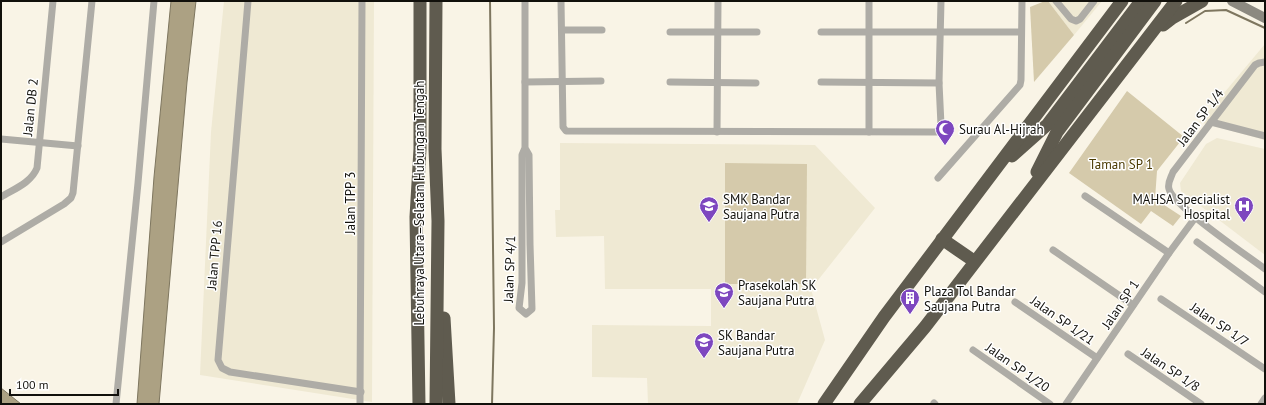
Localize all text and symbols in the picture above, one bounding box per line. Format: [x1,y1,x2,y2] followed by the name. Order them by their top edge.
[19,77,42,138] street label: Jalan DB 2
[411,81,428,325] street label: Lebuhraya Utara–Selatan Hubungan Tengah
[1173,85,1227,150] street label: Jalan SP 1/4
[934,118,956,146] mosque icon: Surau Al-Hijrah
[959,121,1044,138] place label: Surau Al-Hijrah
[1089,156,1153,173] park label: Taman SP 1
[342,172,359,235] street label: Jalan TPP 3
[723,191,799,223] place label: SMK Bandar Saujana Putra
[1133,191,1231,223] place label: MAHSA Specialist Hospital
[698,195,720,223] school or university icon: SMK Bandar Saujana Putra
[1233,195,1255,223] hospital icon: MAHSA Specialist Hospital
[203,220,226,291] street label: Jalan TPP 16
[500,235,519,304] street label: Jalan SP 4/1
[738,277,817,309] place label: Prasekolah SK Saujana Putra
[1097,277,1143,333] street label: Jalan SP 1
[713,281,735,309] school or university icon: Prasekolah SK Saujana Putra
[924,283,1016,315] place label: Plaza Tol Bandar Saujana Putra
[899,287,921,315] building icon: Plaza Tol Bandar Saujana Putra
[1027,292,1098,349] street label: Jalan SP 1/21
[1186,298,1252,350] street label: Jalan SP 1/7
[718,327,794,359] place label: SK Bandar Saujana Putra
[693,331,715,359] school or university icon: SK Bandar Saujana Putra
[982,339,1053,396] street label: Jalan SP 1/20
[1137,343,1203,395] street label: Jalan SP 1/8
[10,371,118,397] scale bar
[16,377,49,392] text: 100 m

